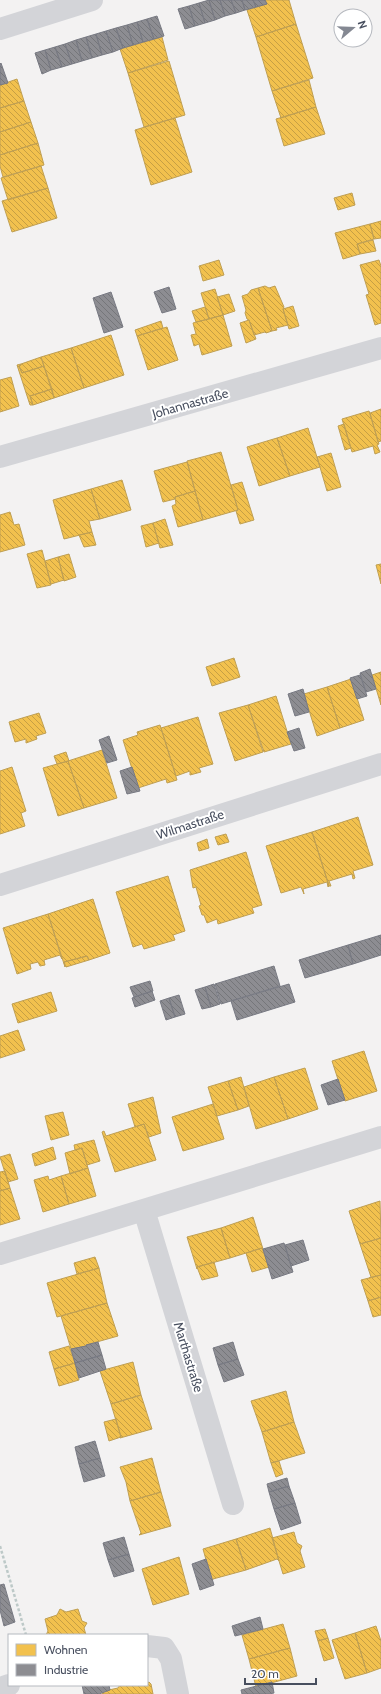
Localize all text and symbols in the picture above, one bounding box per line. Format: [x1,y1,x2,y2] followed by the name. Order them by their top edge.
[333,8,373,48] north arrow
[355,19,370,31] text: N
[149,384,230,422] street label: Johannastraße
[154,805,226,842] street label: Wilmastraße
[171,1320,207,1394] street label: Marthastraße
[8,1634,148,1686] legend
[44,1642,88,1657] text: Wohnen
[245,1660,316,1686] scale bar
[44,1662,88,1677] text: Industrie
[251,1666,279,1681] text: 20 m

